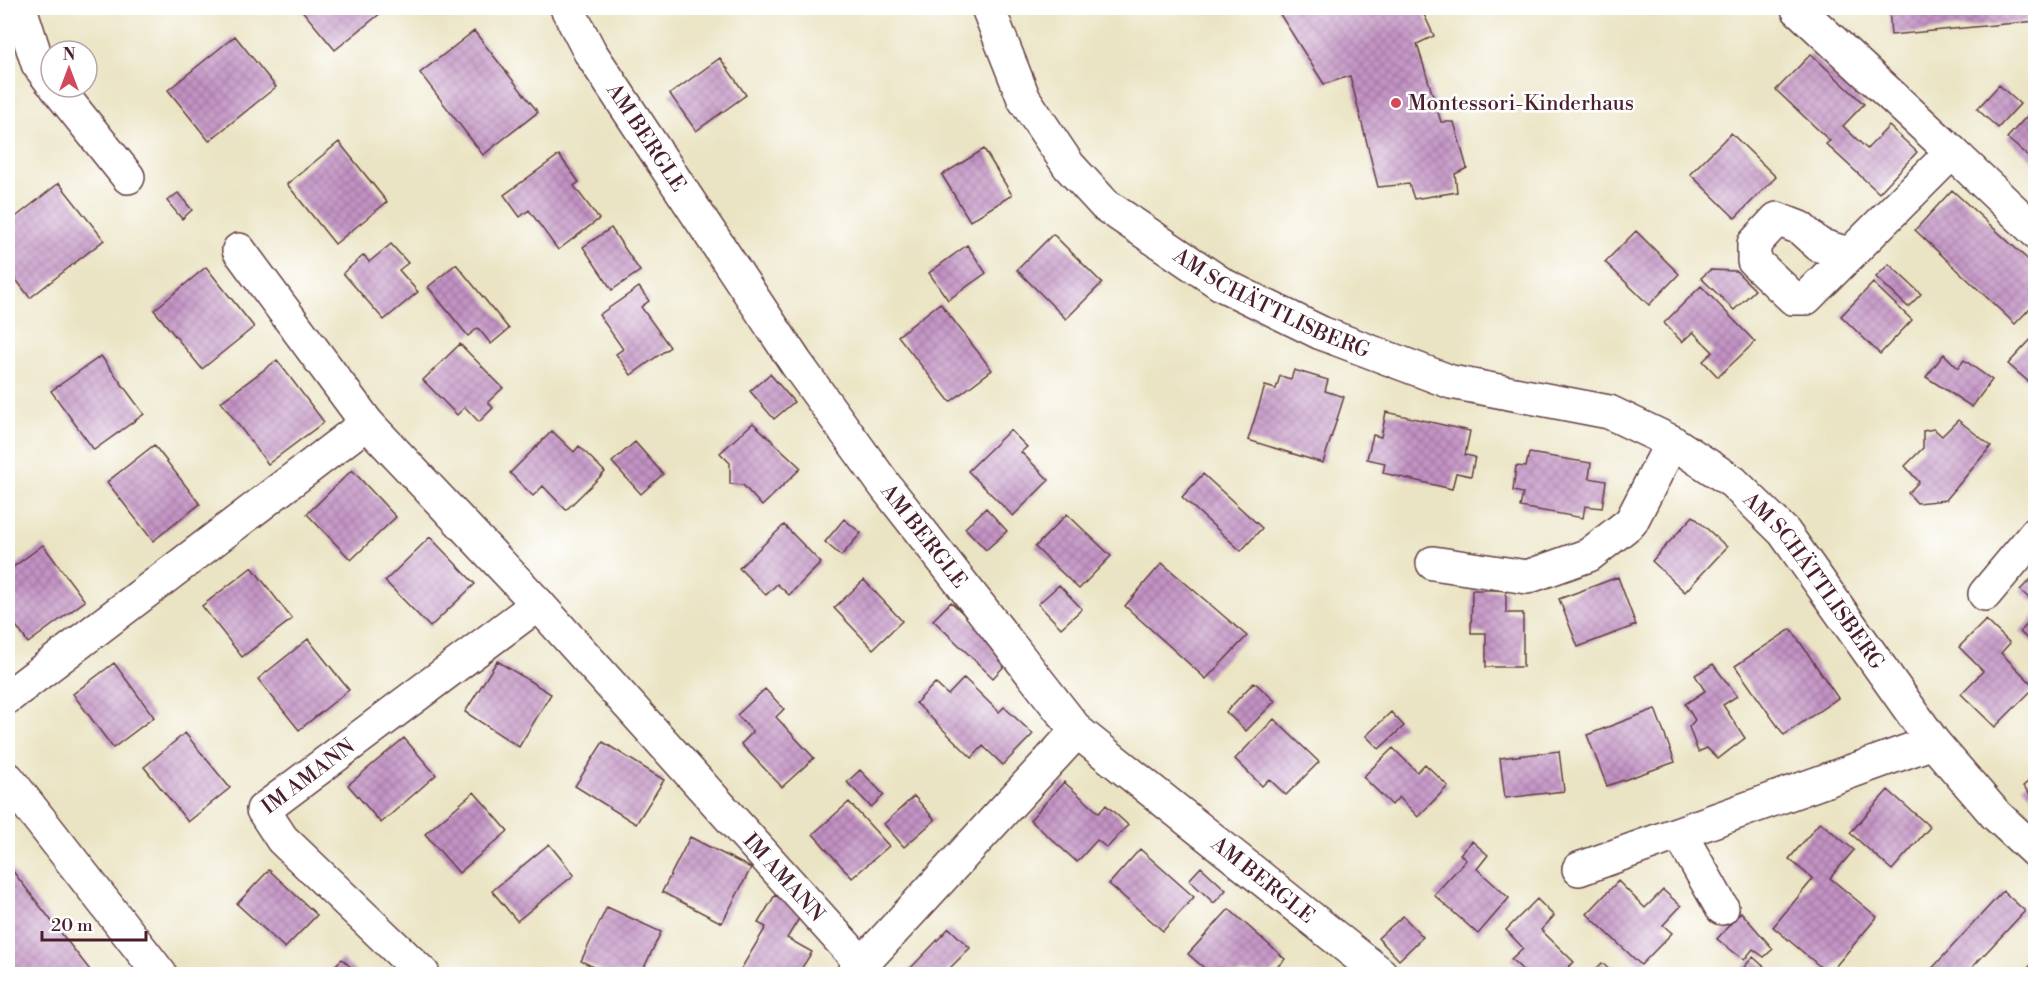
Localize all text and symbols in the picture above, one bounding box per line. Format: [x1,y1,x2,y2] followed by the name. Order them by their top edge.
[39,39,99,99] north arrow
[63,45,76,65] text: N
[600,78,691,197] street label: AM BERGLE
[1408,91,1634,117] place label: Montessori-Kinderhaus
[1389,96,1403,110] marker: Montessori-Kinderhaus
[1167,243,1374,364] street label: AM SCHÄTTLISBERG
[874,479,972,594] street label: AM BERGLE
[1736,486,1890,675] street label: AM SCHÄTTLISBERG
[257,734,360,820] street label: IM AMANN
[737,829,830,928] street label: IM AMANN
[1205,831,1319,930] street label: AM BERGLE
[42,904,146,942] scale bar
[51,914,93,937] text: 20 m

